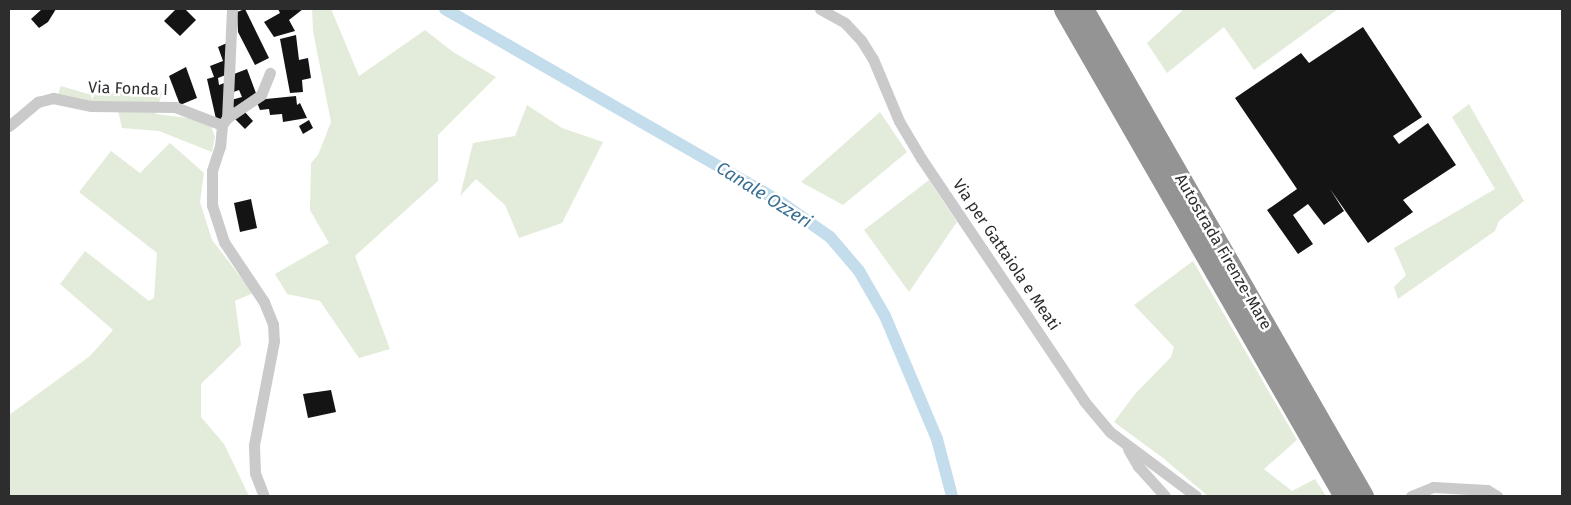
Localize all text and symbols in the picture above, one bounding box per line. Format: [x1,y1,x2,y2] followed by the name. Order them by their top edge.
[88,78,168,100] street label: Via Fonda I
[712,157,816,233] water label: Canale Ozzeri
[1171,171,1275,333] street label: Autostrada Firenze-Mare
[948,176,1064,334] street label: Via per Gattaiola e Meati

